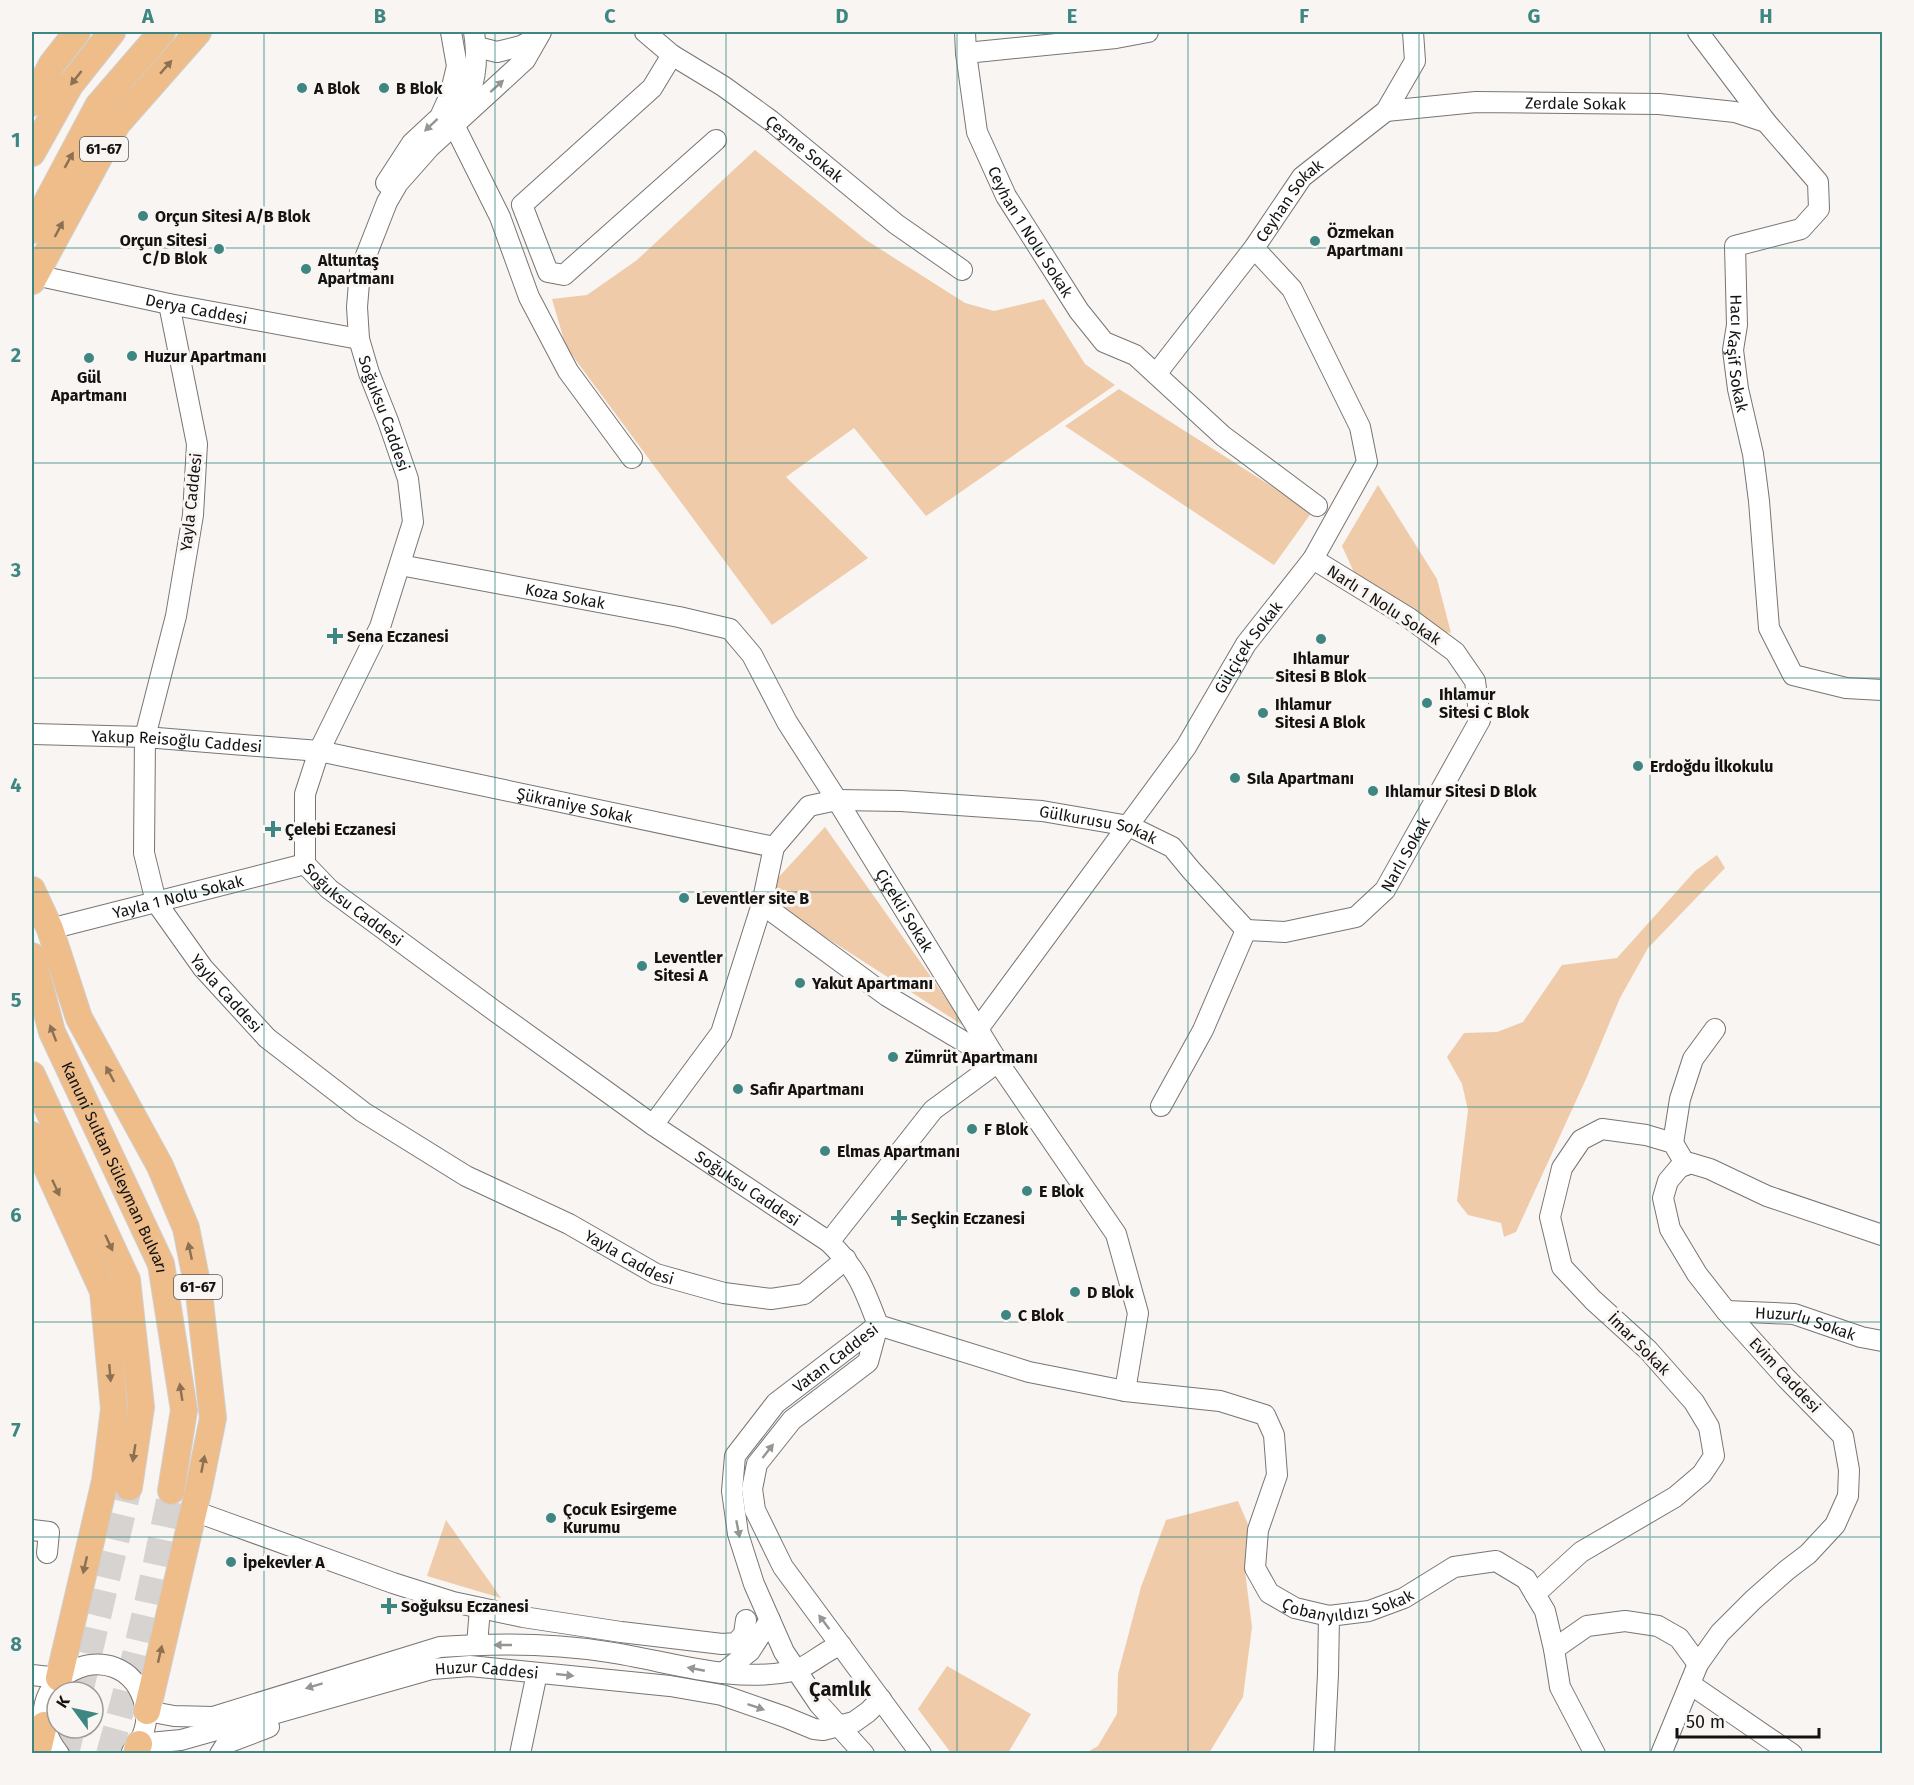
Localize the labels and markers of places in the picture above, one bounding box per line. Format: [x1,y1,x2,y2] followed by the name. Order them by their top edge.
[313,79,360,98] place label: A Blok
[396,79,443,98] place label: B Blok
[295,81,309,95] marker: A Blok
[377,81,391,95] marker: B Blok
[155,207,310,227] place label: Orçun Sitesi A/B Blok
[136,209,150,223] marker: Orçun Sitesi A/B Blok
[1326,222,1403,260] place label: Özmekan Apartmanı
[120,231,207,268] place label: Orçun Sitesi C/D Blok
[1308,234,1322,248] marker: Özmekan Apartmanı
[212,242,226,256] marker: Orçun Sitesi C/D Blok
[317,251,394,288] place label: Altuntaş Apartmanı
[299,262,313,276] marker: Altuntaş Apartmanı
[144,347,267,366] place label: Huzur Apartmanı
[125,349,139,363] marker: Huzur Apartmanı
[82,351,96,365] marker: Gül Apartmanı
[50,368,127,405] place label: Gül Apartmanı
[347,627,449,646] place label: Sena Eczanesi
[328,629,342,643] marker: Sena Eczanesi
[1314,632,1328,646] marker: Ihlamur Sitesi B Blok
[1276,649,1367,686] place label: Ihlamur Sitesi B Blok
[1439,685,1529,722] place label: Ihlamur Sitesi C Blok
[1275,695,1366,732] place label: Ihlamur Sitesi A Blok
[1420,696,1434,710] marker: Ihlamur Sitesi C Blok
[1256,706,1270,720] marker: Ihlamur Sitesi A Blok
[1650,757,1773,776] place label: Erdoğdu İlkokulu
[1631,759,1645,773] marker: Erdoğdu İlkokulu
[1247,769,1354,788] place label: Sıla Apartmanı
[1228,771,1242,785] marker: Sıla Apartmanı
[1385,782,1537,801] place label: Ihlamur Sitesi D Blok
[1366,784,1380,798] marker: Ihlamur Sitesi D Blok
[285,820,396,841] place label: Çelebi Eczanesi
[266,822,280,836] marker: Çelebi Eczanesi
[696,889,809,908] place label: Leventler site B
[677,891,691,905] marker: Leventler site B
[654,948,723,985] place label: Leventler Sitesi A
[635,959,649,973] marker: Leventler Sitesi A
[811,974,933,993] place label: Yakut Apartmanı
[793,976,807,990] marker: Yakut Apartmanı
[905,1048,1038,1067] place label: Zümrüt Apartmanı
[886,1050,900,1064] marker: Zümrüt Apartmanı
[750,1080,864,1099] place label: Safir Apartmanı
[731,1082,745,1096] marker: Safir Apartmanı
[984,1120,1028,1139] place label: F Blok
[965,1122,979,1136] marker: F Blok
[837,1142,960,1161] place label: Elmas Apartmanı
[818,1144,832,1158] marker: Elmas Apartmanı
[1039,1182,1084,1201] place label: E Blok
[1020,1184,1034,1198] marker: E Blok
[911,1209,1025,1229] place label: Seçkin Eczanesi
[892,1211,906,1225] marker: Seçkin Eczanesi
[1087,1283,1134,1302] place label: D Blok
[1068,1285,1082,1299] marker: D Blok
[1018,1306,1064,1325] place label: C Blok
[999,1308,1013,1322] marker: C Blok
[563,1500,677,1537] place label: Çocuk Esirgeme Kurumu
[544,1511,558,1525] marker: Çocuk Esirgeme Kurumu
[243,1553,325,1572] place label: İpekevler A
[224,1555,238,1569] marker: İpekevler A
[401,1597,529,1616] place label: Soğuksu Eczanesi
[382,1599,396,1613] marker: Soğuksu Eczanesi

